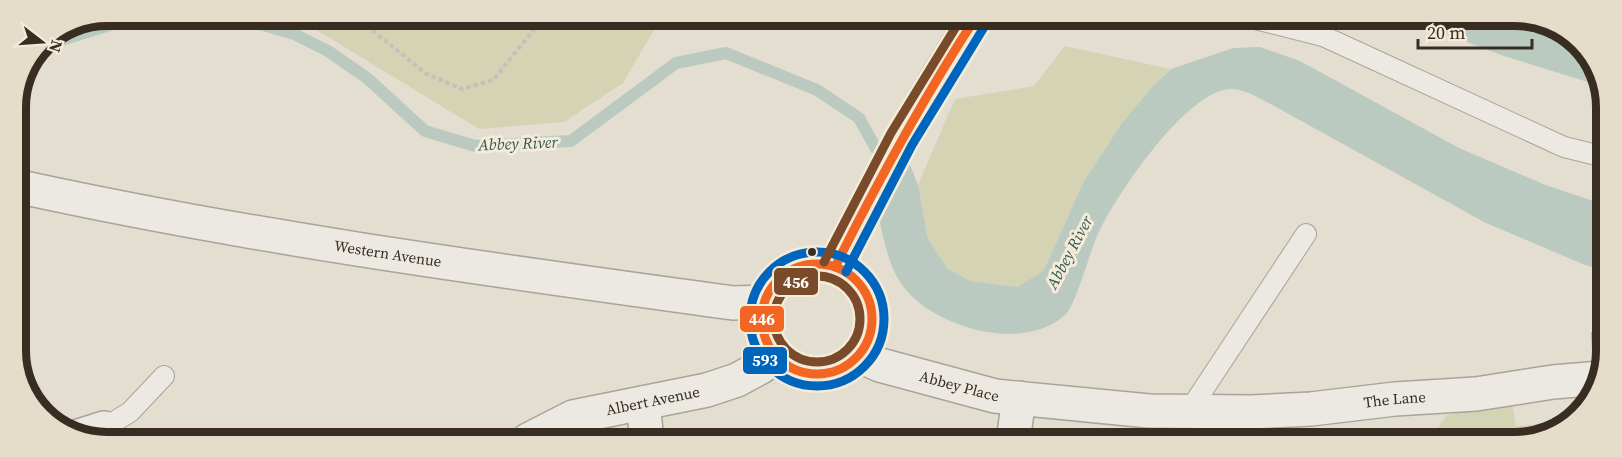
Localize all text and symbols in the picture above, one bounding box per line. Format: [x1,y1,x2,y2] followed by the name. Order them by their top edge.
[12,12,72,72] north arrow
[1418,12,1532,50] scale bar
[1427,20,1465,45] text: 20 m
[44,38,69,56] text: N
[477,131,559,155] water label: Abbey River
[1040,211,1098,293] water label: Abbey River
[333,235,443,272] street label: Western Avenue
[806,246,818,258] unlabelled marker
[773,267,819,296] line badge: 456
[783,271,809,293] text: 456
[739,305,785,333] line badge: 446
[749,308,775,330] text: 446
[742,346,788,375] line badge: 593
[752,349,778,371] text: 593
[917,365,1000,406] street label: Abbey Place
[604,381,702,420] street label: Albert Avenue
[1362,386,1427,413] street label: The Lane

